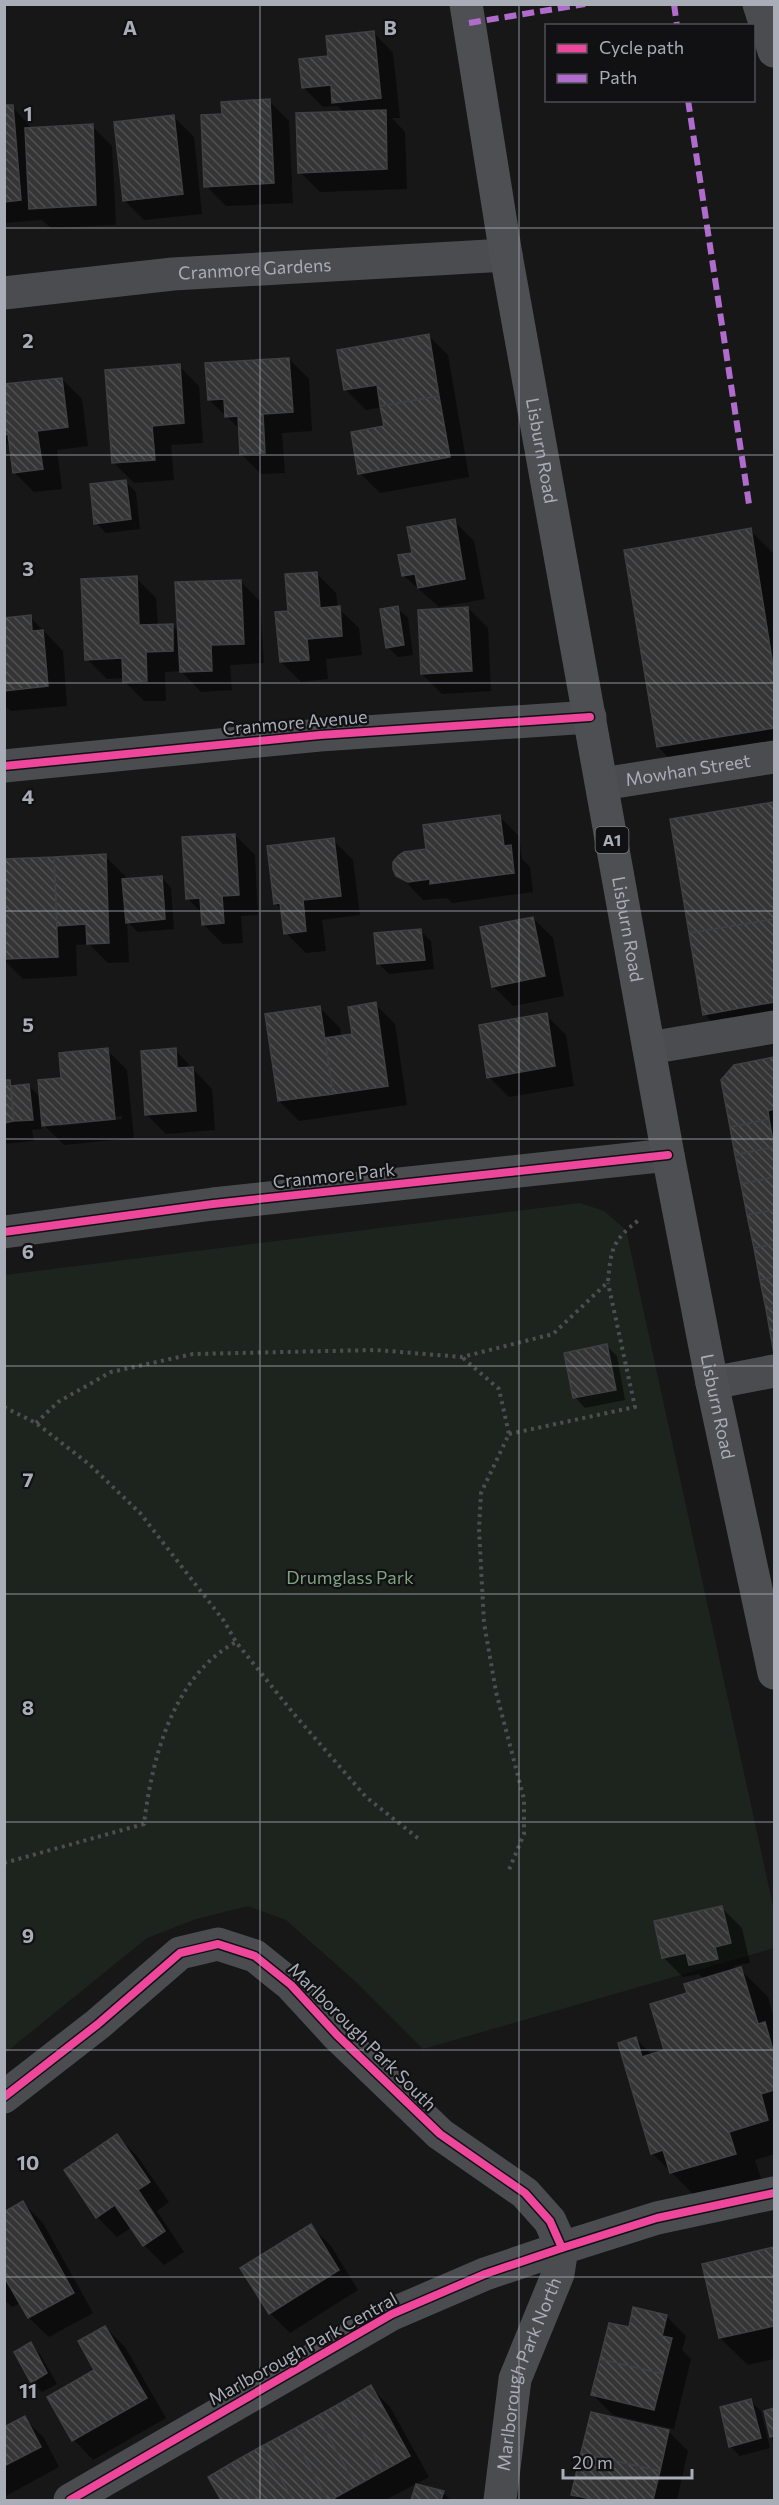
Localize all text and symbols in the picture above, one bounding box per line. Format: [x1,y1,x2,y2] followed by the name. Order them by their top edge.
[123,15,137,39] text: A
[383,15,397,39] text: B
[545,24,755,102] legend
[599,36,684,58] text: Cycle path
[599,66,637,88] text: Path
[23,101,33,125] text: 1
[178,253,332,284] street label: Cranmore Gardens
[22,328,34,352] text: 2
[522,396,563,505] street label: Lisburn Road
[22,556,34,580] text: 3
[222,705,368,739] street label: Cranmore Avenue
[624,749,752,790] street label: Mowhan Street
[22,784,34,808] text: 4
[596,827,628,853] road number: A1
[608,874,649,983] street label: Lisburn Road
[22,1012,34,1036] text: 5
[272,1158,396,1192] street label: Cranmore Park
[22,1239,34,1263] text: 6
[697,1352,740,1461] street label: Lisburn Road
[23,1467,34,1491] text: 7
[286,1566,414,1588] park label: Drumglass Park
[22,1695,34,1719] text: 8
[22,1923,34,1947] text: 9
[284,1957,442,2115] street label: Marlborough Park South
[17,2150,39,2174] text: 10
[492,2274,565,2472] street label: Marlborough Park North
[204,2287,401,2409] street label: Marlborough Park Central
[19,2378,37,2402] text: 11
[563,2442,692,2480] scale bar
[572,2451,613,2473] text: 20 m

